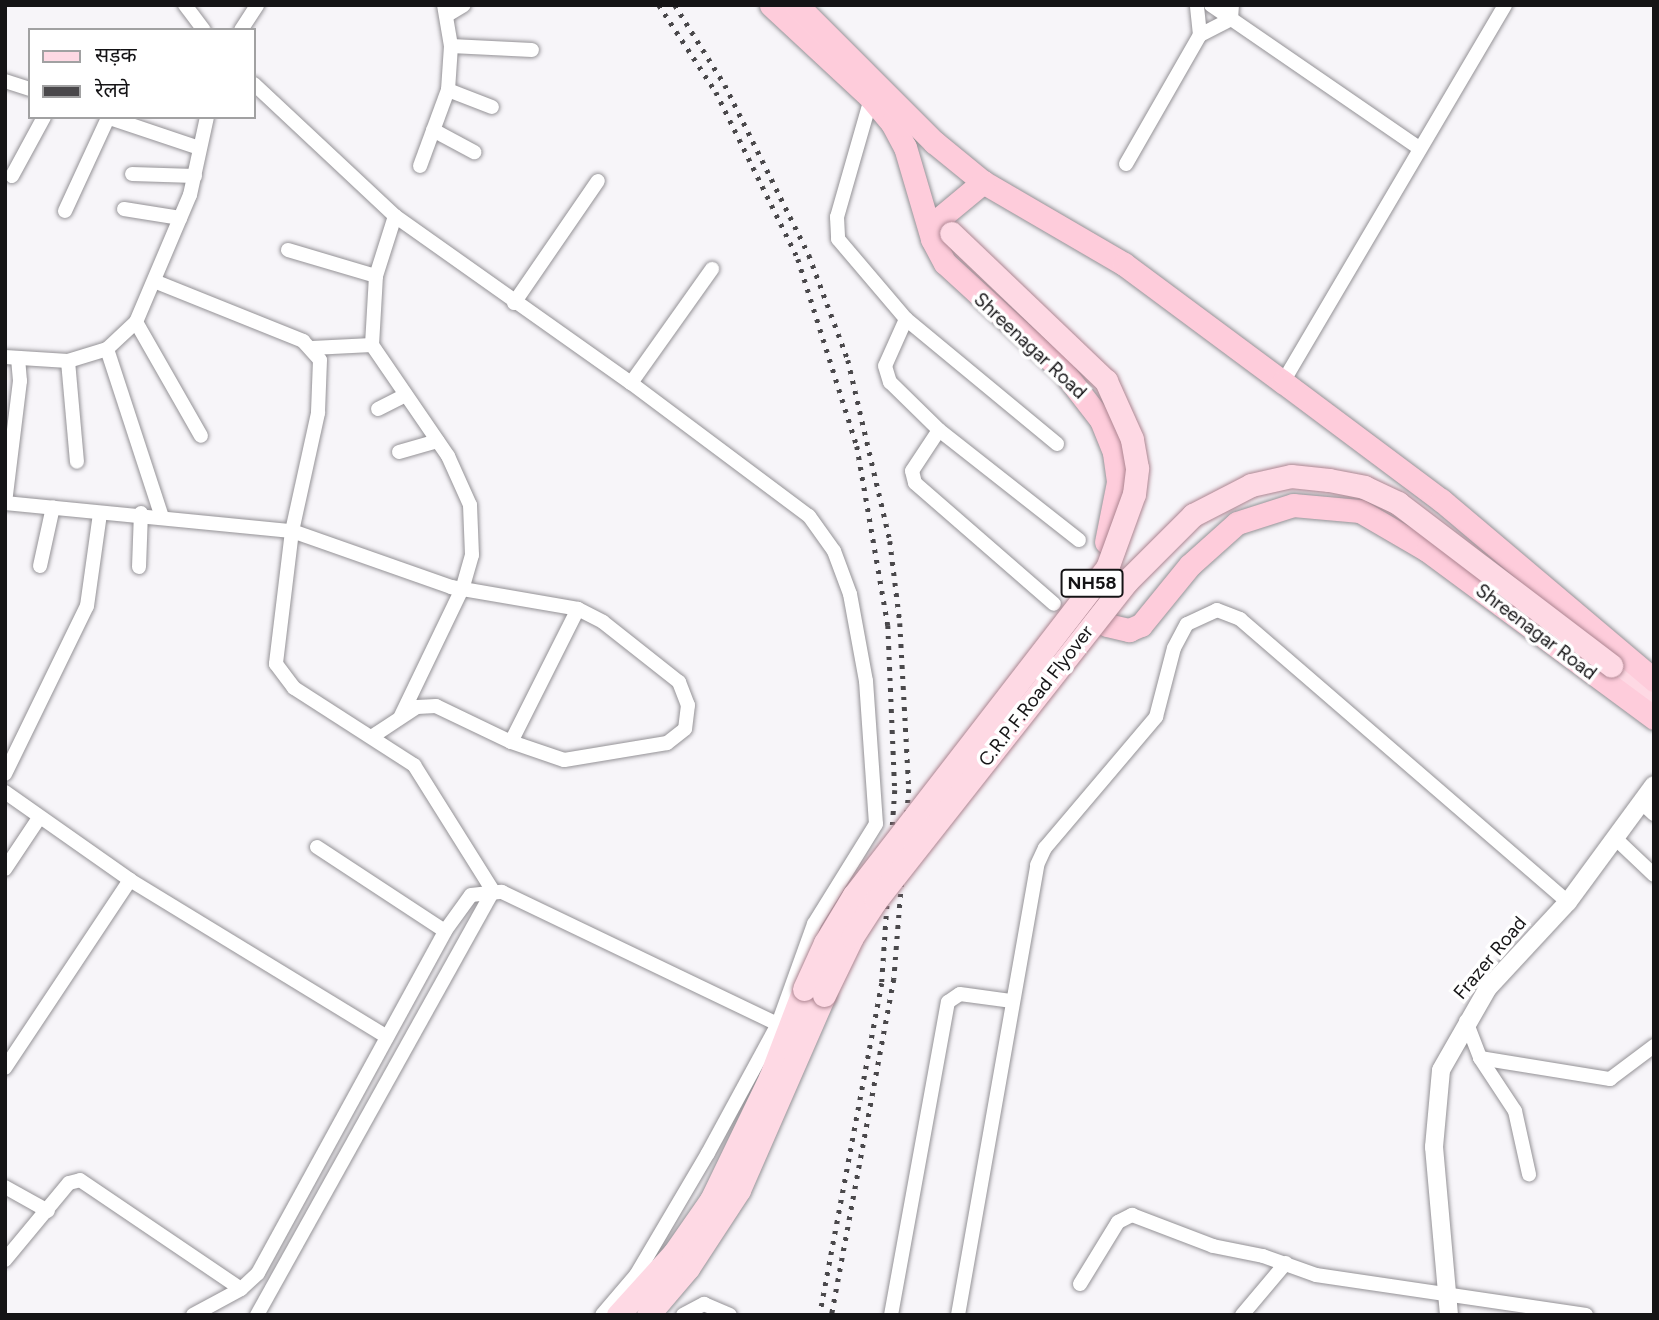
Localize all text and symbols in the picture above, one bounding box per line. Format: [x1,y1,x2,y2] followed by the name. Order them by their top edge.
[28,28,256,119] legend
[95,42,137,67] text: सड़क
[95,77,130,102] text: रेलवे
[969,288,1091,404] street label: Shreenagar Road
[1060,568,1124,598] road number: NH58
[1471,579,1601,685] street label: Shreenagar Road
[974,621,1098,771] street label: C.R.P.F.Road Flyover
[1449,912,1531,1004] street label: Frazer Road

